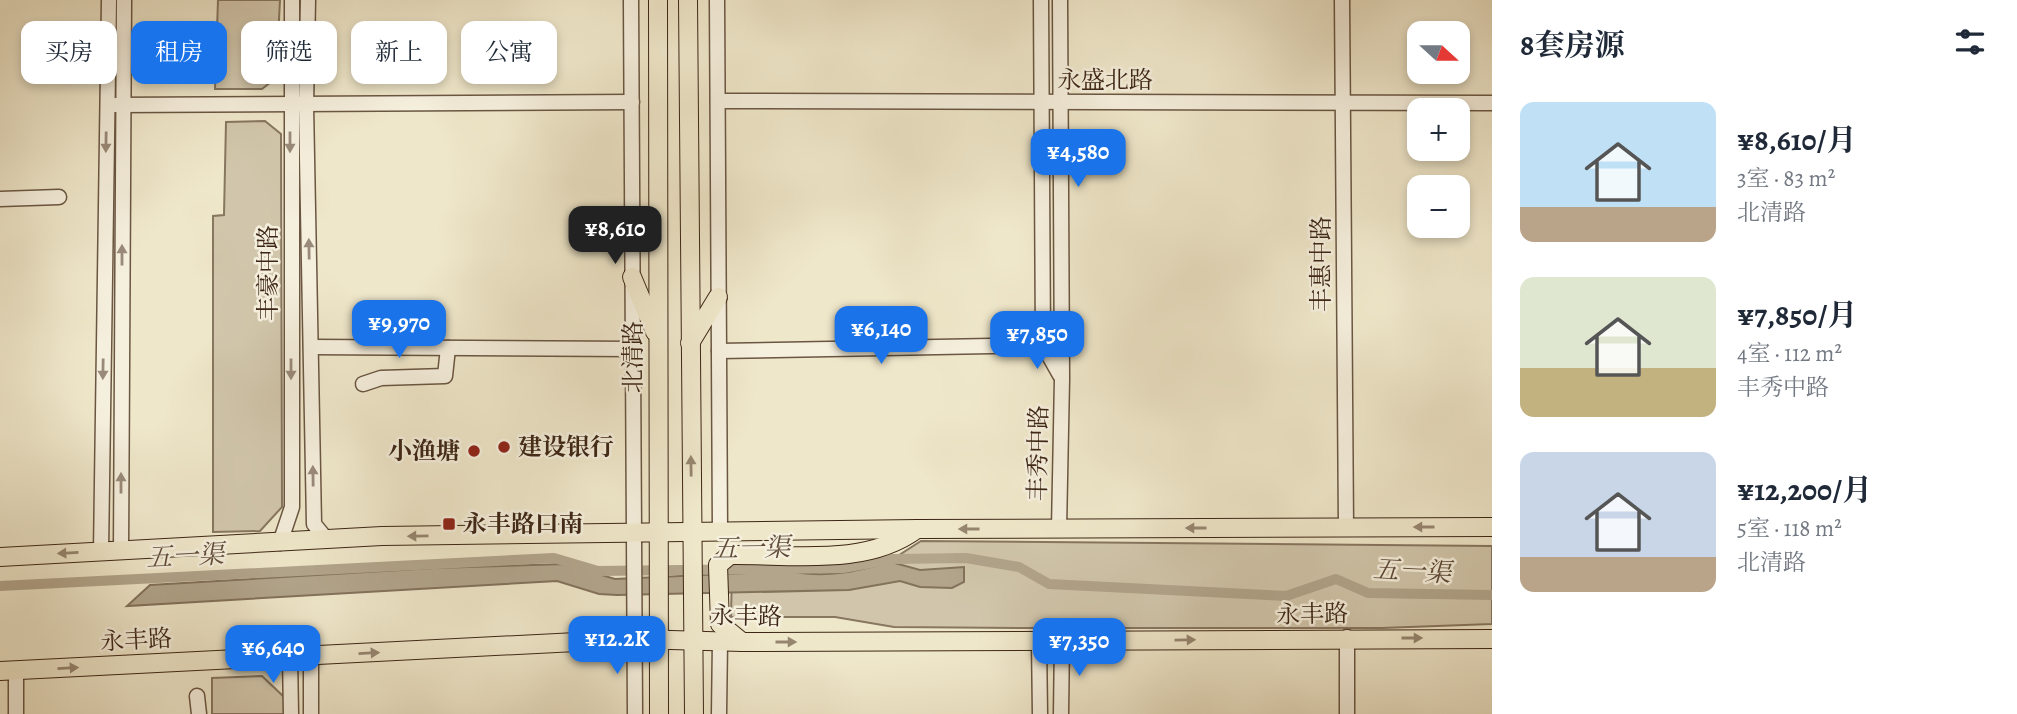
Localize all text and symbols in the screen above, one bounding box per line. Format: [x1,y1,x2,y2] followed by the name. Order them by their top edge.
[21,21,117,84] chip: 买房
[131,21,227,84] chip: 租房
[241,21,337,84] chip: 筛选
[351,21,447,84] chip: 新上
[461,21,557,84] chip: 公寓
[1407,21,1470,84] north arrow
[1407,21,1470,238] map controls
[1951,23,1989,61] icon: filters
[1520,25,1624,65] text: 8套房源
[1057,64,1153,96] street label: 永盛北路
[1407,98,1470,161] button: +
[1737,120,1856,160] text: ¥8,610/月
[1021,130,1135,189] pin: ¥4,580
[1576,130,1660,214] icon: home
[100,131,112,153] one-way arrow
[284,131,296,153] one-way arrow
[1047,136,1109,167] text: ¥4,580
[1737,163,1835,194] text: 3室 · 83 m²
[1407,175,1470,238] button: −
[1737,197,1806,228] text: 北清路
[558,206,672,266] pin: ¥8,610
[585,213,645,244] text: ¥8,610
[1305,216,1337,312] street label: 丰惠中路
[252,225,284,321] street label: 丰豪中路
[303,238,315,260] one-way arrow
[116,244,128,266] one-way arrow
[1737,295,1857,335] text: ¥7,850/月
[342,300,456,360] pin: ¥9,970
[1576,305,1660,389] icon: home
[824,306,938,366] pin: ¥6,140
[368,307,430,338] text: ¥9,970
[980,312,1094,371] pin: ¥7,850
[851,313,911,344] text: ¥6,140
[1006,318,1068,349] text: ¥7,850
[617,321,649,393] street label: 北清路
[1737,338,1842,369] text: 4室 · 112 m²
[98,358,109,380] one-way arrow
[285,358,297,380] one-way arrow
[1737,372,1829,403] text: 丰秀中路
[1021,405,1055,501] street label: 丰秀中路
[518,431,614,463] place label: 建设银行
[388,435,460,467] place label: 小渔塘
[496,439,512,455] marker: 建设银行
[466,443,482,459] marker: 小渔塘
[686,454,697,476] one-way arrow
[307,465,319,487] one-way arrow
[1737,470,1872,510] text: ¥12,200/月
[115,471,127,493] one-way arrow
[1576,480,1660,564] icon: home
[463,508,583,540] place label: 永丰路口南
[1737,513,1842,544] text: 5室 · 118 m²
[441,516,457,532] marker: 永丰路口南
[1413,521,1435,533] one-way arrow
[1185,522,1207,534] one-way arrow
[958,523,980,535] one-way arrow
[407,530,429,542] one-way arrow
[712,530,793,566] water label: 五一渠
[145,536,228,576] water label: 五一渠
[1737,547,1806,578] text: 北清路
[57,548,79,559] one-way arrow
[1372,551,1455,591] water label: 五一渠
[1276,597,1348,631] street label: 永丰路
[710,599,782,633] street label: 永丰路
[560,616,674,676] pin: ¥12.2K
[1022,618,1136,678] pin: ¥7,350
[99,622,173,658] street label: 永丰路
[584,623,650,654] text: ¥12.2K
[1049,625,1109,656] text: ¥7,350
[216,626,330,685] pin: ¥6,640
[241,632,305,663] text: ¥6,640
[1402,632,1424,644] one-way arrow
[1174,634,1196,645] one-way arrow
[775,636,797,648] one-way arrow
[358,647,380,658] one-way arrow
[57,662,79,673] one-way arrow

